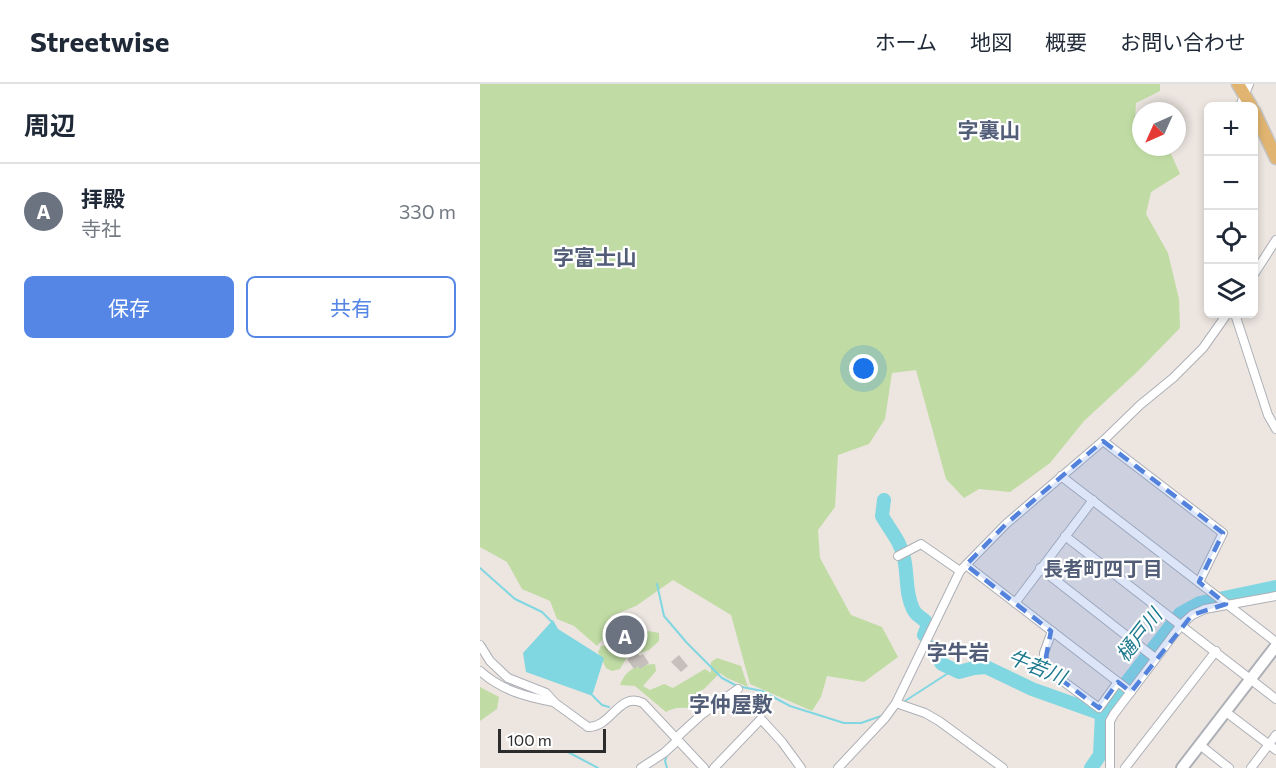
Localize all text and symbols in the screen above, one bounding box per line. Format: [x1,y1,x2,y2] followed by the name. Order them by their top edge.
[30,24,170,58] text: Streetwise
[875,29,937,54] text: ホーム
[970,29,1012,54] text: 地図
[1045,29,1087,54] text: 概要
[1120,29,1246,54] text: お問い合わせ
[1132,102,1186,156] north arrow
[1204,102,1258,318] map controls
[1204,102,1258,156] button: +
[24,109,76,140] text: 周辺
[958,117,1021,142] district label: 字裏山
[1204,156,1258,210] button: −
[81,185,125,212] text: 拝殿
[36,199,51,223] text: A
[399,199,456,223] text: 330 m
[1204,210,1258,264] button: locate
[81,216,121,240] text: 寺社
[553,244,637,269] district label: 字富士山
[1204,264,1258,318] button: layers
[24,276,234,338] button: 保存
[246,276,456,338] button: 共有
[849,354,878,383] your location
[1043,556,1163,580] district label: 長者町四丁目
[1110,602,1167,665] water label: 樋戸川
[606,612,644,658] pin: A
[927,639,990,664] district label: 字牛岩
[1005,644,1072,689] water label: 牛若川
[689,691,773,716] district label: 字仲屋敷
[498,726,606,754] scale bar
[507,730,552,749] text: 100 m

